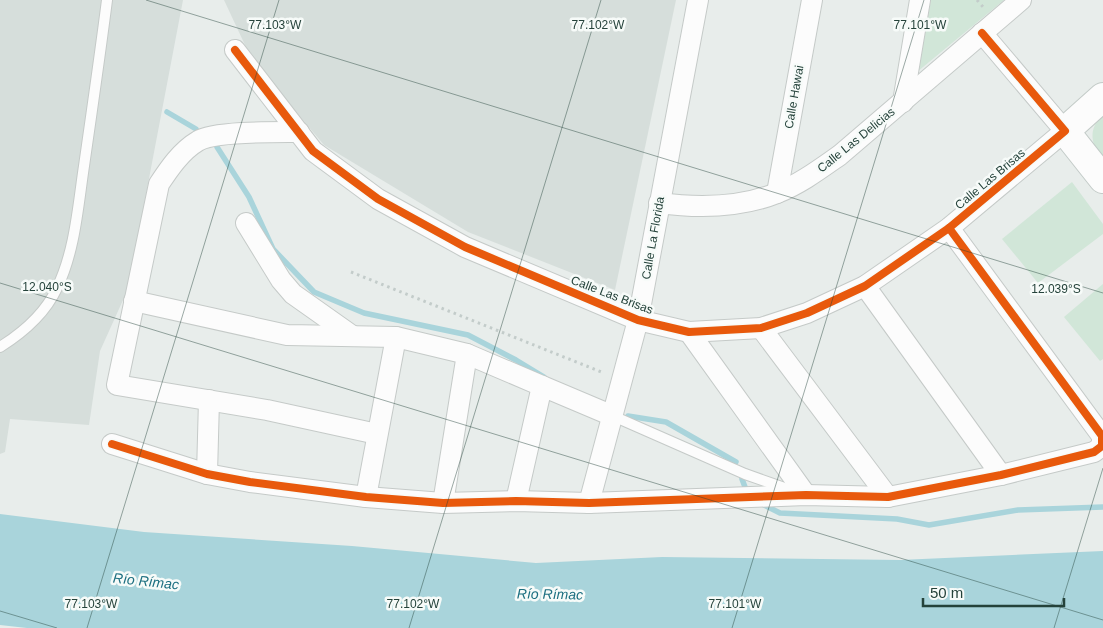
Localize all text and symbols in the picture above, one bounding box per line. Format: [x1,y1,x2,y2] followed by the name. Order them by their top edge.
[249,18,302,32] text: 77.103°W
[572,18,625,32] text: 77.102°W
[894,18,947,32] text: 77.101°W
[782,64,806,130] street label: Calle Hawai
[815,105,897,175] street label: Calle Las Delicias
[952,146,1028,212] street label: Calle Las Brisas
[639,195,667,281] street label: Calle La Florida
[569,273,655,317] street label: Calle Las Brisas
[22,280,72,294] text: 12.040°S
[1031,282,1081,296] text: 12.039°S
[112,570,180,592] water label: Río Rímac
[923,576,1064,608] scale bar
[930,584,963,601] text: 50 m
[517,585,583,603] water label: Río Rímac
[65,597,118,611] text: 77.103°W
[387,597,440,611] text: 77.102°W
[709,597,762,611] text: 77.101°W

